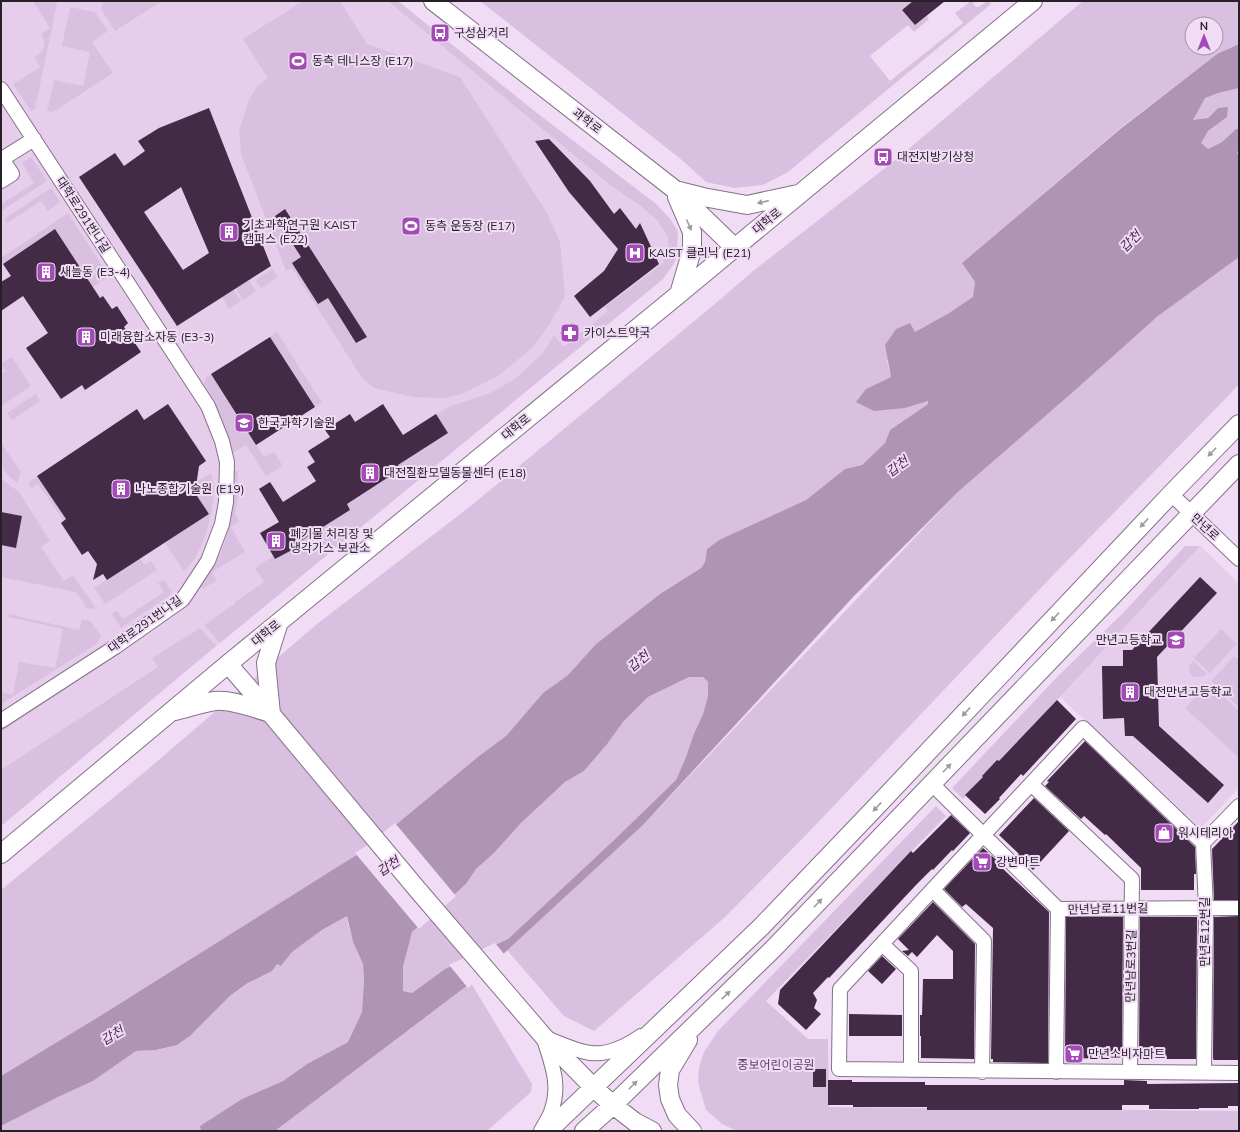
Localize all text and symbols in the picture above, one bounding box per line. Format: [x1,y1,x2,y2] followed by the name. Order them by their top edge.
[1184,16,1224,56] north arrow
[1200,19,1208,33] text: N
[429,22,451,44] bus stop icon: 구성삼거리
[454,25,509,40] place label: 구성삼거리
[287,50,309,72] sports icon: 동측 테니스장 (E17)
[312,53,414,68] place label: 동측 테니스장 (E17)
[570,104,605,137] street label: 과학로
[872,146,894,168] bus stop icon: 대전지방기상청
[897,149,974,164] place label: 대전지방기상청
[53,174,114,256] street label: 대학로291번나길
[757,199,769,205] one-way arrow
[749,204,784,237] street label: 대학로
[400,215,422,237] sports icon: 동측 운동장 (E17)
[243,217,358,246] place label: 기초과학연구원 KAIST 캠퍼스 (E22)
[425,218,516,233] place label: 동측 운동장 (E17)
[686,219,692,230] one-way arrow
[218,221,240,243] building icon: 기초과학연구원 KAIST 캠퍼스 (E22)
[1116,226,1145,255] water label: 갑천
[624,242,646,264] hospital icon: KAIST 클리닉 (E21)
[649,245,751,260] place label: KAIST 클리닉 (E21)
[35,261,57,283] building icon: 새늘동 (E3-4)
[60,264,130,279] place label: 새늘동 (E3-4)
[559,322,581,344] pharmacy icon: 카이스트약국
[584,325,650,340] place label: 카이스트약국
[75,326,97,348] building icon: 미래융합소자동 (E3-3)
[100,329,215,344] place label: 미래융합소자동 (E3-3)
[498,410,533,443] street label: 대학로
[233,412,255,434] school or university icon: 한국과학기술원
[258,415,335,430] place label: 한국과학기술원
[1207,447,1217,457] one-way arrow
[883,452,912,480] water label: 갑천
[359,462,381,484] building icon: 대전질환모델동물센터 (E18)
[384,465,527,480] place label: 대전질환모델동물센터 (E18)
[110,478,132,500] building icon: 나노종합기술원 (E19)
[135,481,245,496] place label: 나노종합기술원 (E19)
[1188,510,1223,543] street label: 만년로
[1139,518,1149,528] one-way arrow
[290,526,374,555] place label: 폐기물 처리장 및 냉각가스 보관소
[265,530,287,552] building icon: 폐기물 처리장 및 냉각가스 보관소
[105,592,185,655] street label: 대학로291번나길
[1050,612,1060,622] one-way arrow
[248,616,283,649] street label: 대학로
[1165,629,1187,651] school or university icon: 만년고등학교
[1096,632,1162,647] place label: 만년고등학교
[624,647,653,675] water label: 갑천
[1119,681,1141,703] building icon: 대전만년고등학교
[1144,684,1232,699] place label: 대전만년고등학교
[961,707,971,717] one-way arrow
[942,764,951,773] one-way arrow
[872,802,882,812] one-way arrow
[1153,822,1175,844] shop icon: 워시테리아
[1178,825,1233,840] place label: 워시테리아
[971,851,993,873] supermarket icon: 강변마트
[374,852,403,879] water label: 갑천
[996,854,1040,869] place label: 강변마트
[1197,897,1212,967] street label: 만년로12번길
[813,898,822,907] one-way arrow
[1068,900,1148,917] street label: 만년남로11번길
[1122,929,1139,1003] street label: 만년남로3번길
[721,990,731,1000] one-way arrow
[98,1021,127,1048] water label: 갑천
[1063,1043,1085,1065] supermarket icon: 만년소비자마트
[1088,1046,1165,1061] place label: 만년소비자마트
[737,1057,815,1072] park label: 중보어린이공원
[628,1081,638,1090] one-way arrow

